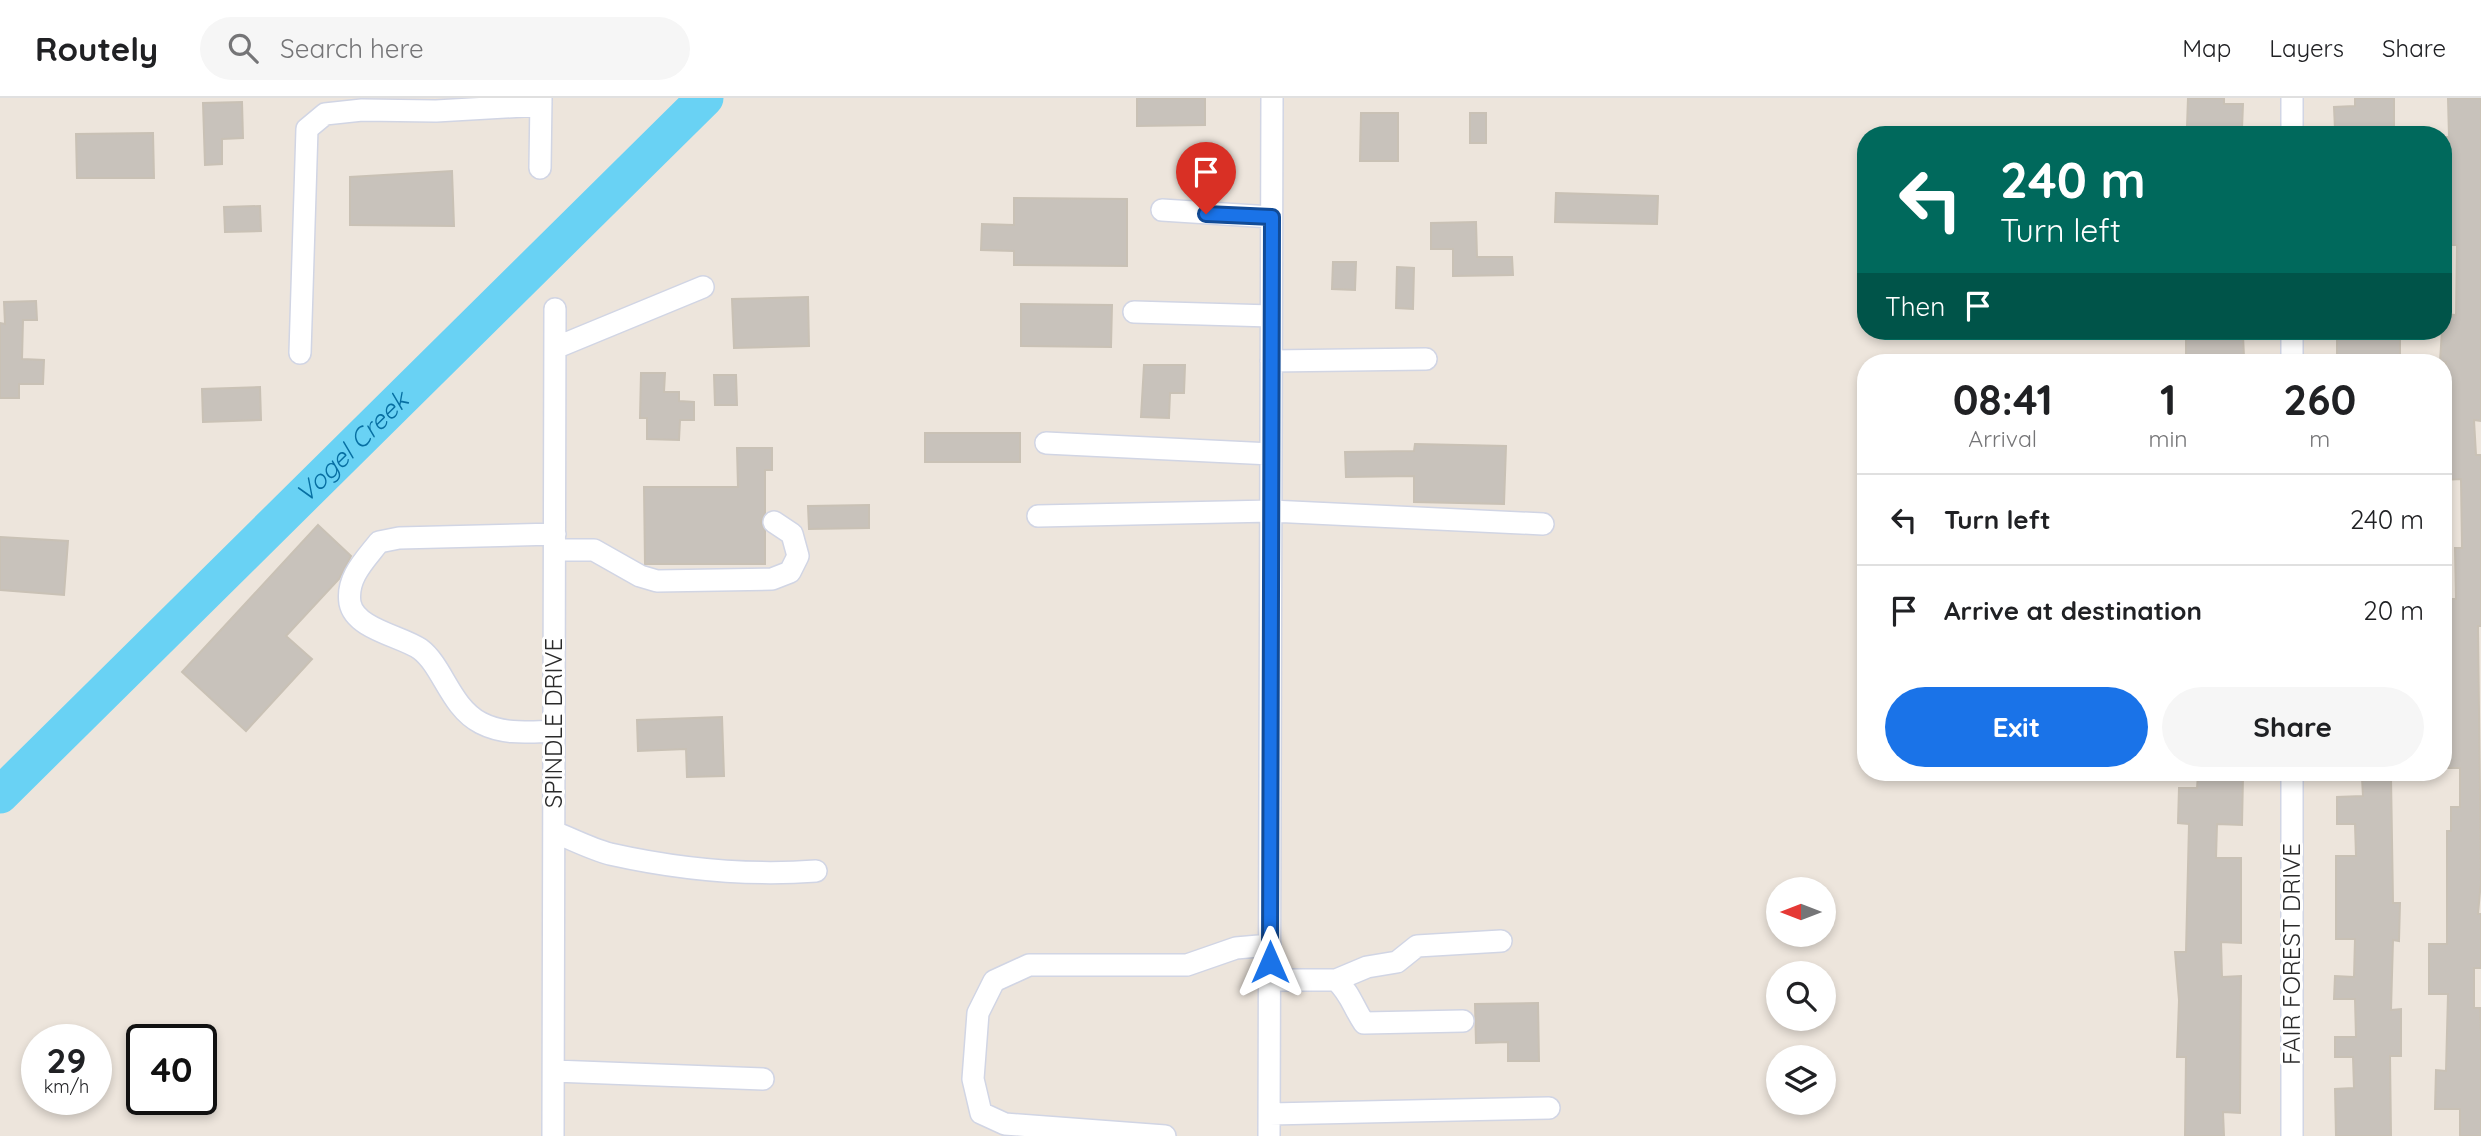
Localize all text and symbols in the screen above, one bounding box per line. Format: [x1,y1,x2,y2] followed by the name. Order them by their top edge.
[200,17,690,80] search box
[35,28,158,69] text: Routely
[224,29,262,67] icon: search
[280,32,424,65] text: Search here
[2182,33,2231,63] text: Map
[2269,33,2344,63] text: Layers
[2382,33,2446,63] text: Share
[1176,142,1236,214] pin
[2000,149,2146,210] text: 240 m
[1187,153,1225,191] icon: arrive
[1885,154,1976,245] icon: left
[2000,210,2121,250] text: Turn left
[1959,287,1997,325] icon: arrive
[1885,290,1945,323] text: Then
[1953,373,2053,426] text: 08:41
[2160,373,2176,426] text: 1
[2283,373,2356,426] text: 260
[288,382,417,510] water label: Vogel Creek
[1968,424,2037,453] text: Arrival
[2148,424,2188,453] text: min
[2309,424,2330,453] text: m
[1885,501,1923,539] icon: left
[1944,503,2051,536] text: Turn left
[2350,503,2424,536] text: 240 m
[1885,592,1923,630] icon: arrive
[1944,594,2202,627] text: Arrive at destination
[2363,594,2424,627] text: 20 m
[538,638,568,808] street label: SPINDLE DRIVE
[1885,687,2148,767] button: Exit
[2162,687,2424,767] button: Share
[2276,843,2306,1065] street label: FAIR FOREST DRIVE
[1766,877,1836,947] north arrow
[1766,877,1836,1115] map controls
[1233,925,1307,999] position arrow
[1766,961,1836,1031] button: search
[126,1024,217,1115] speed limit sign: 40
[47,1038,86,1082] text: 29
[1766,1045,1836,1115] button: layers
[44,1075,89,1098] text: km/h

